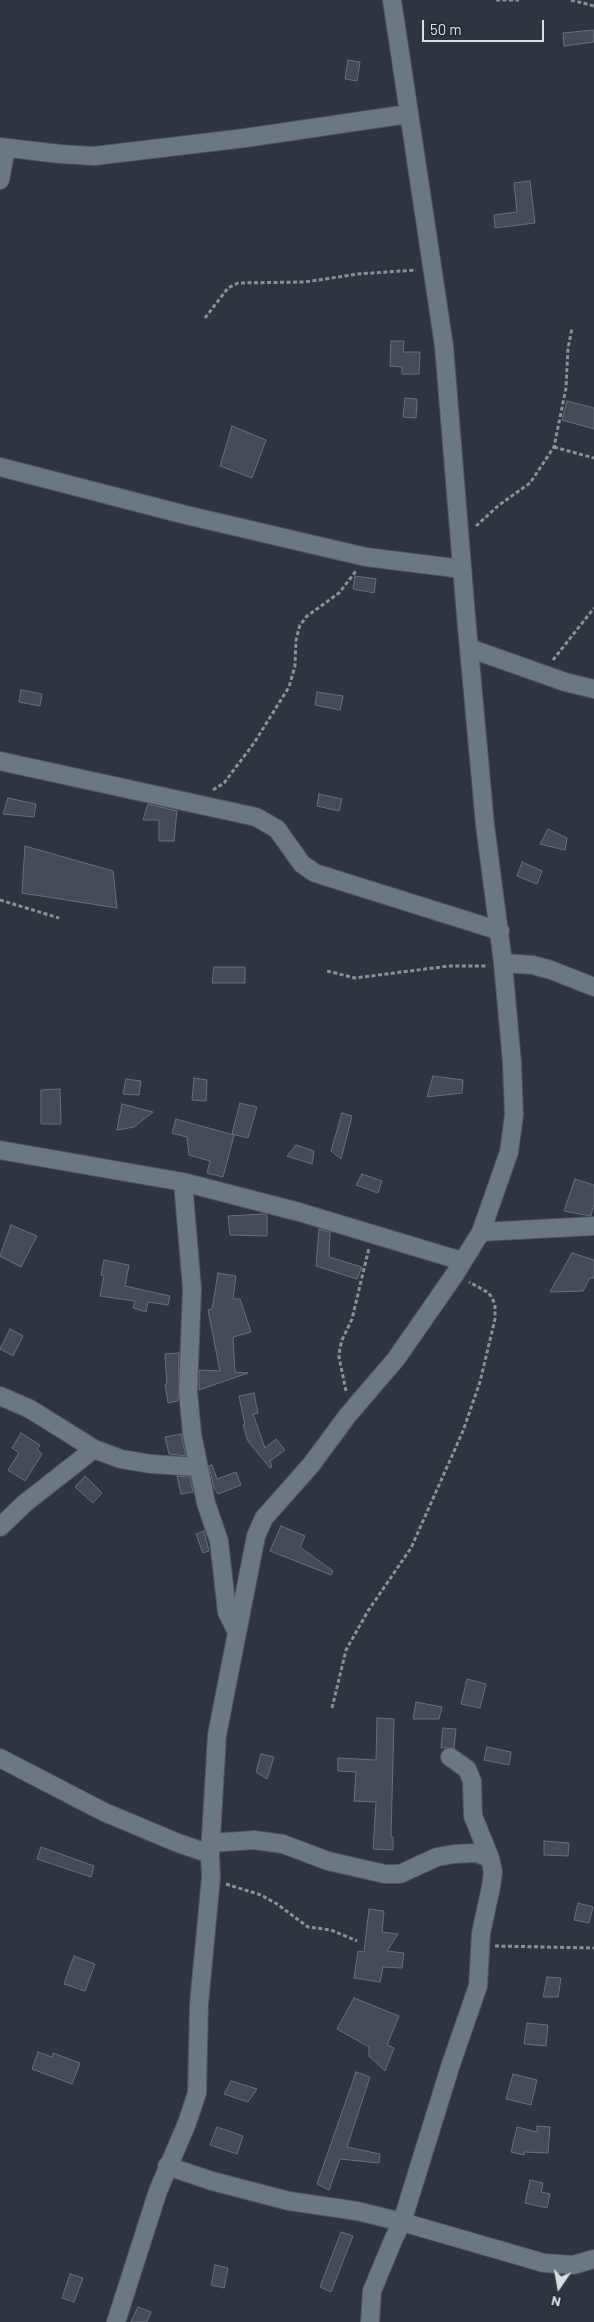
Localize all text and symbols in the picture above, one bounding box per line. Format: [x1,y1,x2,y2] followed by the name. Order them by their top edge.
[424,10,546,42] scale bar
[430,20,462,38] text: 50 m
[534,2262,584,2312] north arrow
[549,2293,562,2311] text: N

